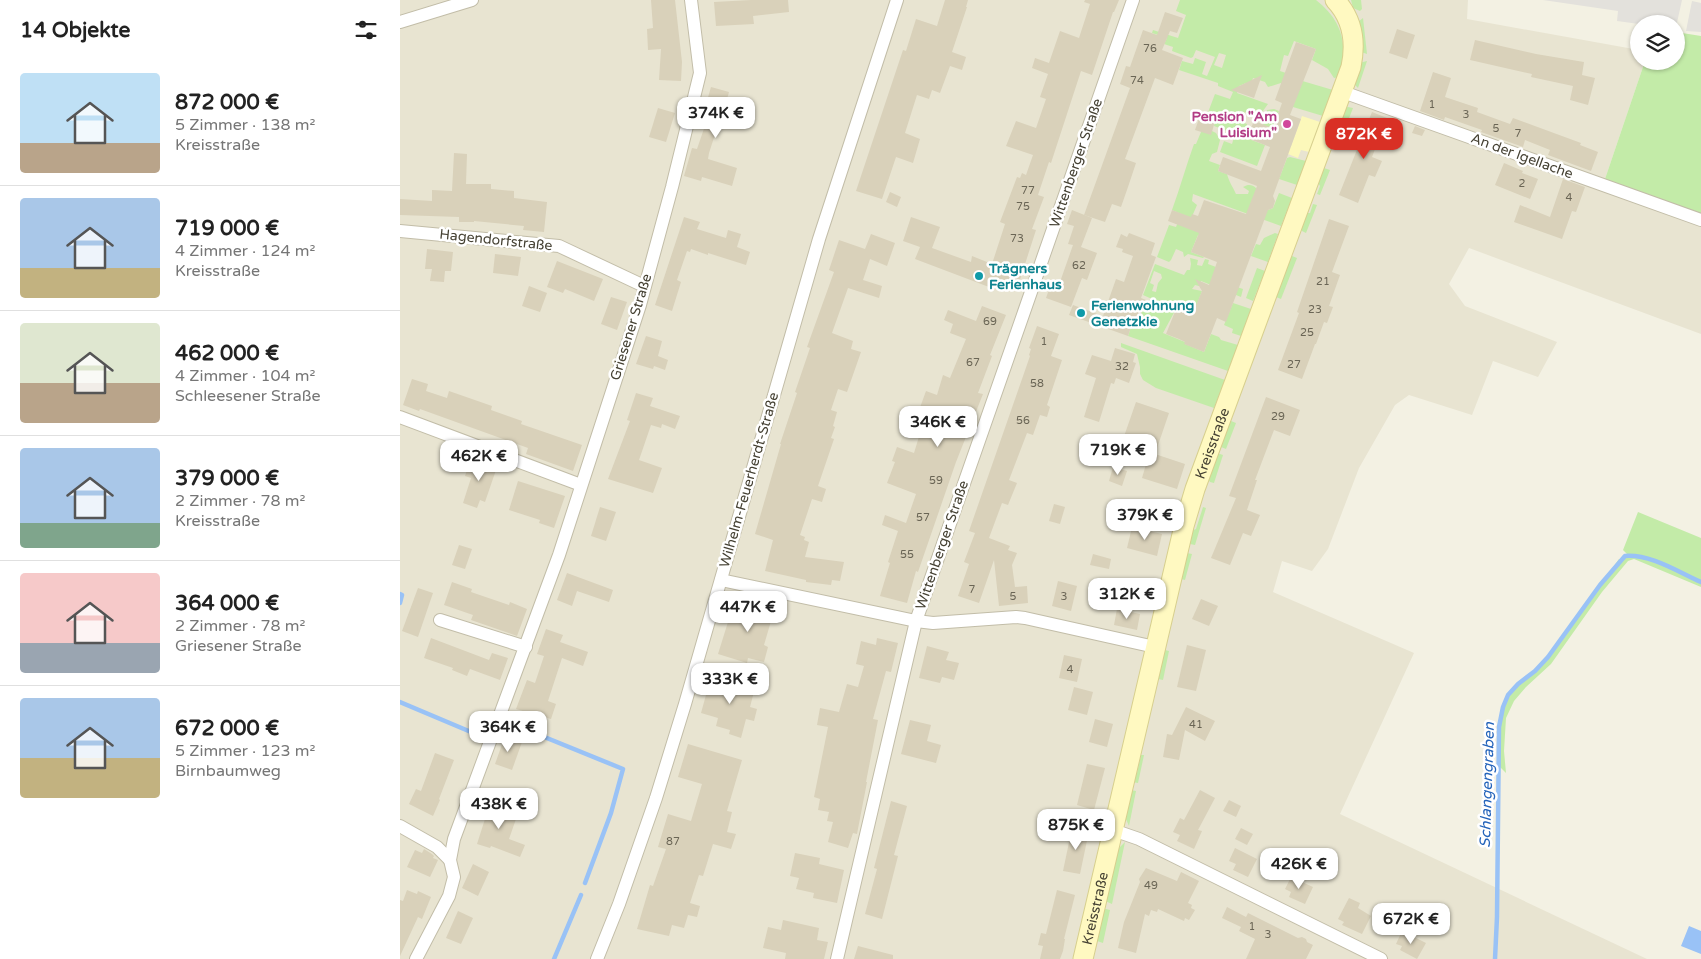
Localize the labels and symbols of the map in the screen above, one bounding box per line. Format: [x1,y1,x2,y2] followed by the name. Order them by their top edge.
[1143,42,1157,55] house number: 76
[1130,74,1144,87] house number: 74
[675,96,757,139] pin: 374K €
[1046,96,1106,230] street label: Wittenberger Straße
[1429,98,1435,111] house number: 1
[1191,108,1277,141] place label: Pension "Am Luisium"
[1463,108,1470,121] house number: 3
[1281,118,1293,130] marker: Pension "Am Luisium"
[1323,118,1405,160] pin: 872K €
[1493,122,1500,135] house number: 5
[1515,127,1522,140] house number: 7
[1469,130,1576,182] street label: An der Igellache
[1519,177,1526,190] house number: 2
[1021,184,1035,197] house number: 77
[1566,191,1573,204] house number: 4
[1016,200,1030,213] house number: 75
[439,226,553,254] street label: Hagendorfstraße
[1010,232,1024,245] house number: 73
[1072,259,1086,272] house number: 62
[988,260,1062,293] place label: Trägners Ferienhaus
[973,270,985,282] marker: Trägners Ferienhaus
[607,271,655,382] street label: Griesener Straße
[1316,275,1330,288] house number: 21
[1091,297,1195,330] place label: Ferienwohnung Genetzkie
[1308,303,1322,316] house number: 23
[1075,307,1087,319] marker: Ferienwohnung Genetzkie
[983,315,997,328] house number: 69
[1300,326,1314,339] house number: 25
[1041,335,1047,348] house number: 1
[966,356,980,369] house number: 67
[1287,358,1301,371] house number: 27
[1115,360,1129,373] house number: 32
[1030,377,1044,390] house number: 58
[716,390,782,570] street label: Wilhelm-Feuerherdt-Straße
[1191,405,1233,481] street label: Kreisstraße
[897,406,979,448] pin: 346K €
[1271,410,1285,423] house number: 29
[1016,414,1030,427] house number: 56
[1077,434,1159,476] pin: 719K €
[438,440,520,482] pin: 462K €
[929,474,943,487] house number: 59
[912,478,972,612] street label: Wittenberger Straße
[1104,498,1186,541] pin: 379K €
[916,511,930,524] house number: 57
[900,548,914,561] house number: 55
[1086,578,1168,620] pin: 312K €
[969,583,976,596] house number: 7
[707,590,789,633] pin: 447K €
[1010,590,1017,603] house number: 5
[1061,590,1068,603] house number: 3
[689,662,771,705] pin: 333K €
[1067,663,1074,676] house number: 4
[467,710,549,753] pin: 364K €
[1189,718,1203,731] house number: 41
[1476,721,1498,848] water label: Schlangengraben
[458,788,540,830] pin: 438K €
[1035,808,1117,851] pin: 875K €
[666,835,680,848] house number: 87
[1258,848,1340,890] pin: 426K €
[1078,870,1112,947] street label: Kreisstraße
[1144,879,1158,892] house number: 49
[1370,902,1452,945] pin: 672K €
[1249,920,1255,933] house number: 1
[1265,928,1272,941] house number: 3

